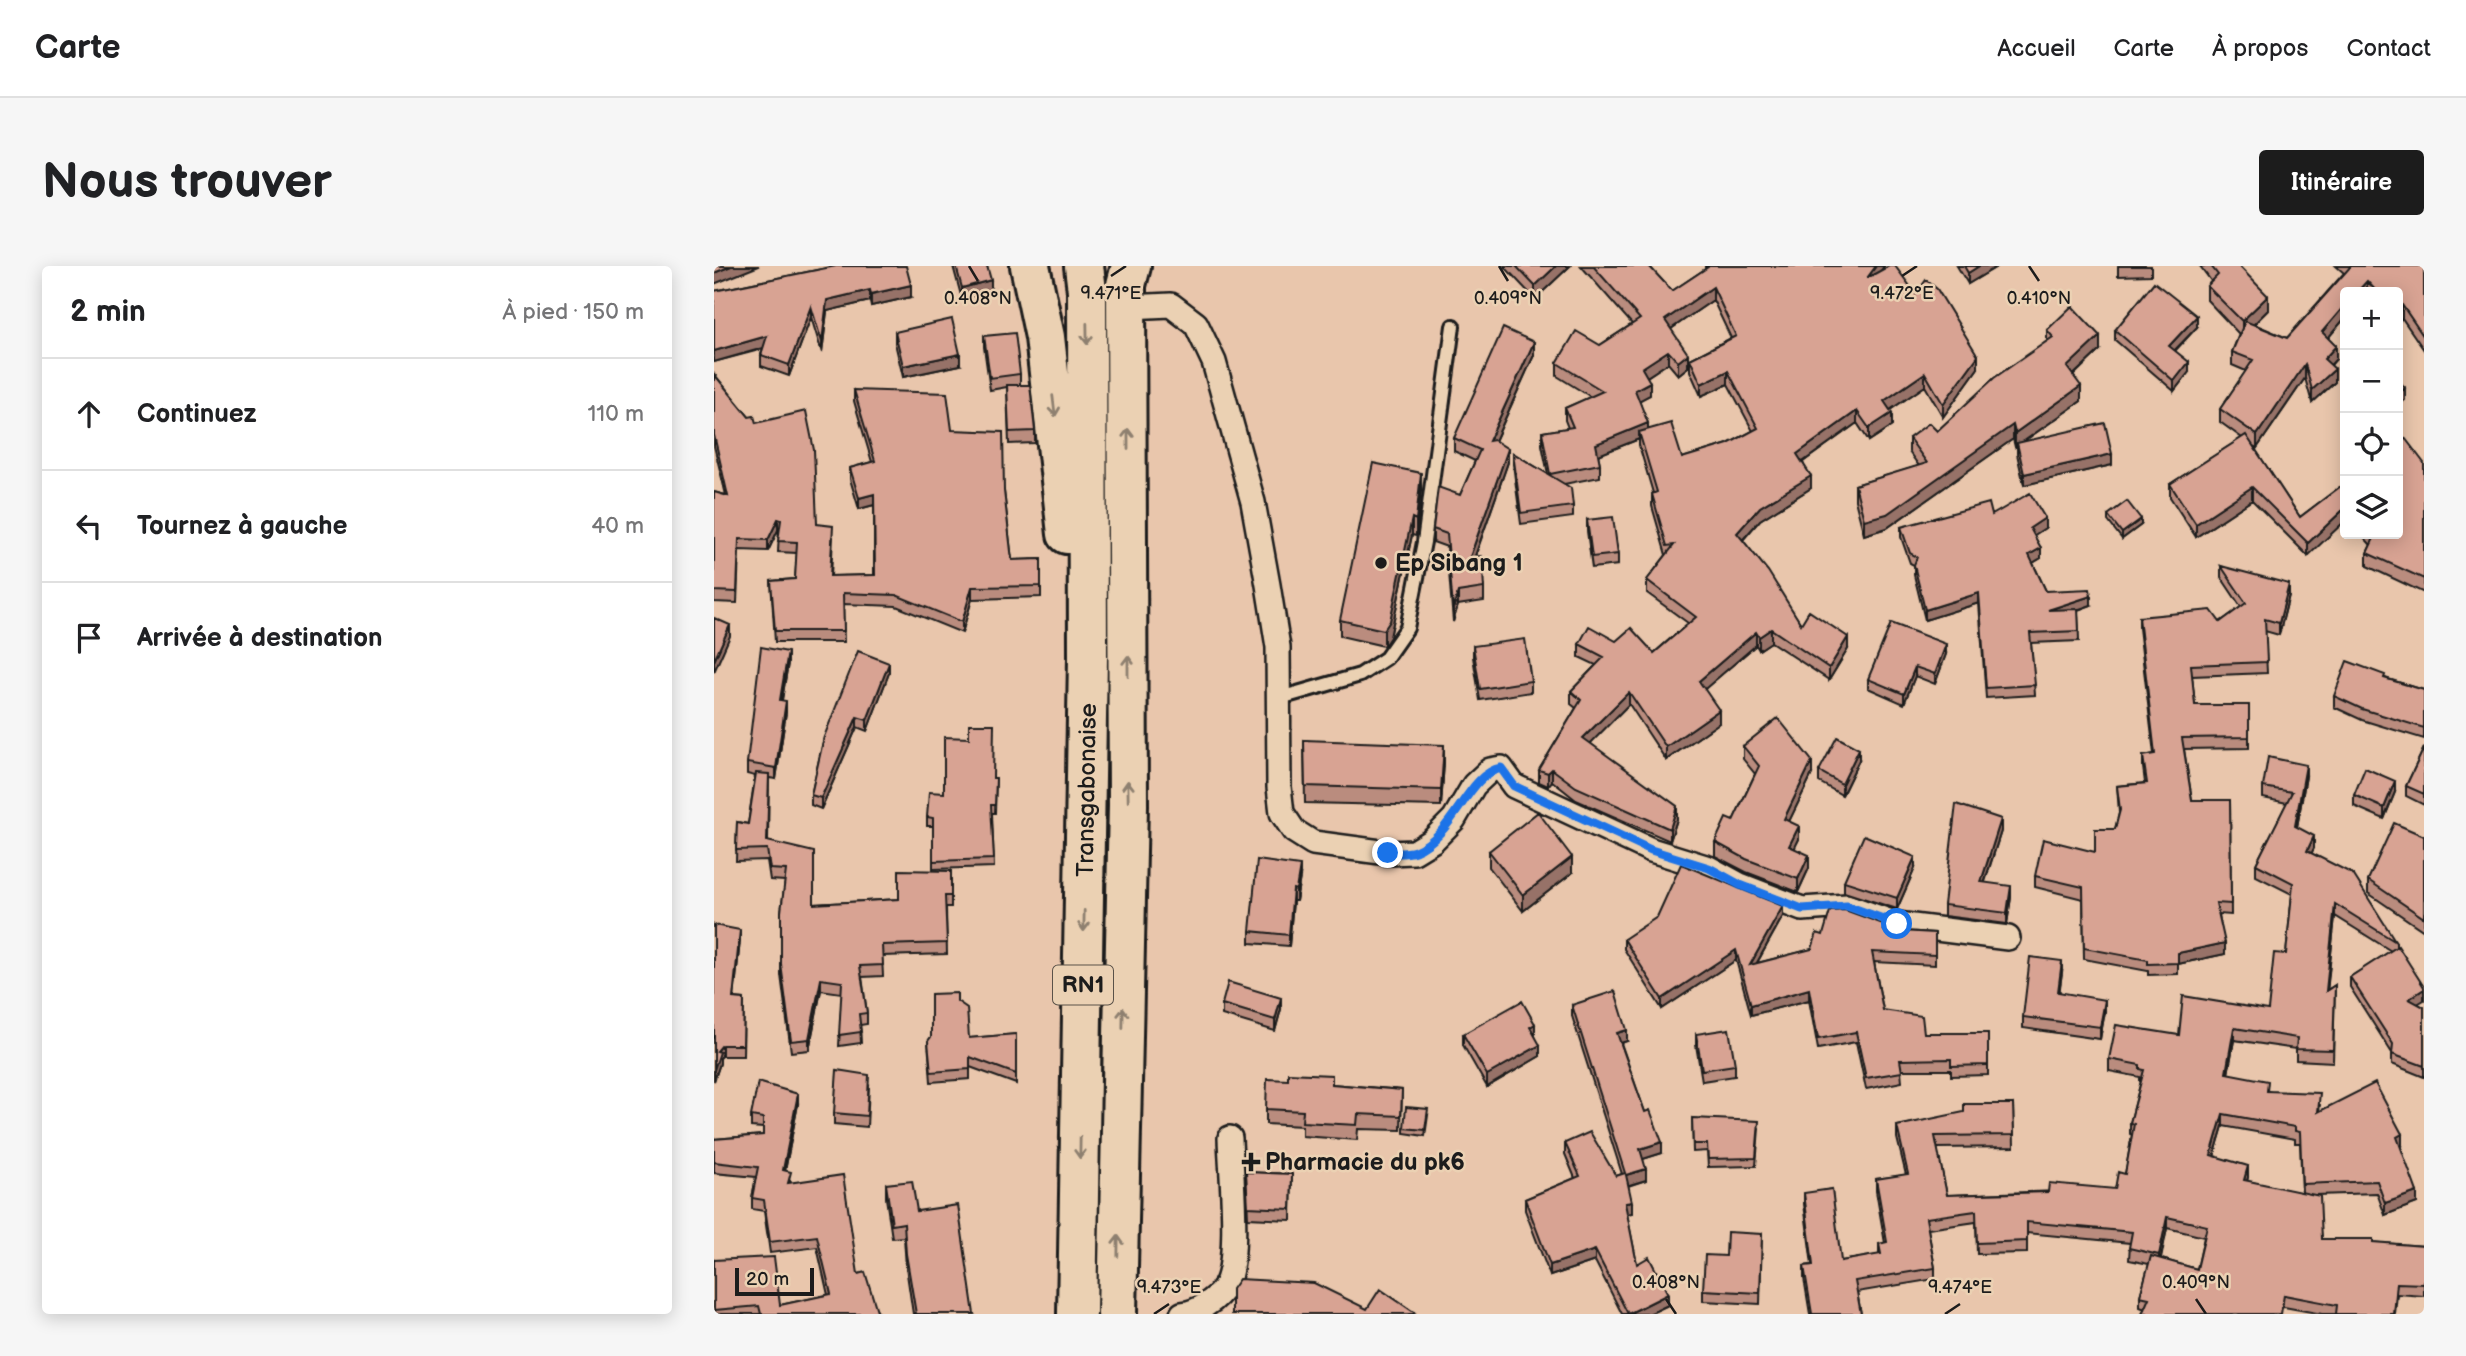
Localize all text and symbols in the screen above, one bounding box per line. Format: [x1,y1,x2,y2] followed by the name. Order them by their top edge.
[35,28,121,68] text: Carte
[1997,34,2076,63] text: Accueil
[2114,34,2174,63] text: Carte
[2212,34,2308,63] text: À propos
[2346,34,2431,63] text: Contact
[2259,150,2424,215] button: Itinéraire
[42,153,332,212] text: Nous trouver
[1081,283,1142,304] text: 9.471°E
[1870,283,1934,304] text: 9.472°E
[2340,287,2403,539] map controls
[2340,287,2403,350] button: +
[944,288,1012,309] text: 0.408°N
[1474,288,1542,309] text: 0.409°N
[2007,288,2071,309] text: 0.410°N
[70,294,146,330] text: 2 min
[502,298,644,326] text: À pied · 150 m
[1081,322,1094,345] one-way arrow
[2340,350,2403,413] button: −
[1047,394,1060,417] one-way arrow
[70,395,108,433] icon: ahead
[137,399,257,430] text: Continuez
[587,400,644,428] text: 110 m
[2340,413,2403,476] button: locate
[1121,427,1135,450] one-way arrow
[2340,476,2403,539] button: layers
[70,507,108,545] icon: left
[137,511,348,542] text: Tournez à gauche
[591,512,644,540] text: 40 m
[1395,549,1523,578] place label: Ep Sibang 1
[1373,555,1389,571] marker: Ep Sibang 1
[70,619,108,657] icon: arrive
[137,623,383,654] text: Arrivée à destination
[1121,655,1135,678] one-way arrow
[1071,703,1103,877] street label: Transgabonaise
[1121,780,1135,803] one-way arrow
[1372,837,1403,868] route end
[1881,908,1912,939] route start
[1078,909,1091,932] one-way arrow
[1053,965,1113,1004] road number: RN1
[1116,1007,1130,1030] one-way arrow
[1073,1137,1087,1160] one-way arrow
[1265,1148,1465,1177] place label: Pharmacie du pk6
[1243,1154,1259,1170] marker: Pharmacie du pk6
[1111,1235,1125,1258] one-way arrow
[735,1265,814,1297] scale bar
[746,1268,789,1291] text: 20 m
[1632,1272,1700,1293] text: 0.408°N
[2162,1272,2230,1293] text: 0.409°N
[1137,1277,1201,1298] text: 9.473°E
[1928,1277,1992,1298] text: 9.474°E

